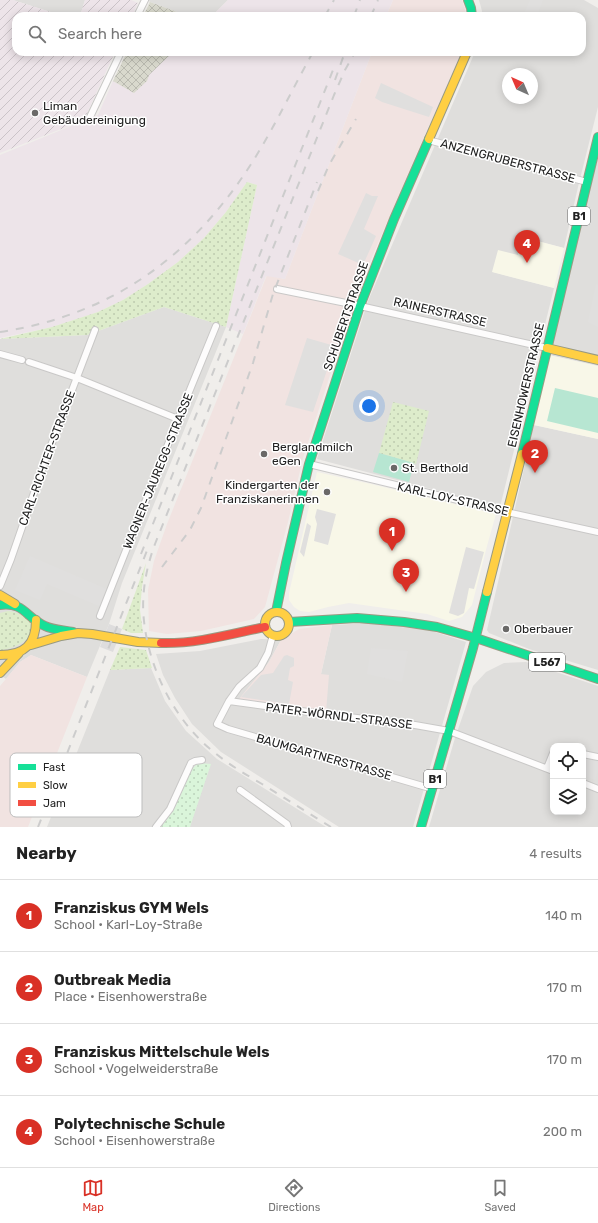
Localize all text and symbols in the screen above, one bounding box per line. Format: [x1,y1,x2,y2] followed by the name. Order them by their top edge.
[12,12,586,56] search box
[26,23,48,45] icon: search
[58,25,142,43] text: Search here
[502,68,538,104] north arrow
[43,99,146,127] place label: Liman Gebäudereinigung
[30,108,40,118] marker: Liman Gebäudereinigung
[439,136,577,186] street label: ANZENGRUBERSTRASSE
[568,207,590,225] road number: B1
[514,230,540,263] pin: 4
[321,260,371,372] street label: SCHUBERTSTRASSE
[392,294,488,330] street label: RAINERSTRASSE
[505,321,547,449] street label: EISENHOWERSTRASSE
[16,388,78,528] street label: CARL-RICHTER-STRASSE
[120,391,196,551] street label: WAGNER-JAUREGG-STRASSE
[359,396,379,416] your location
[272,440,353,468] place label: Berglandmilch eGen
[522,440,548,473] pin: 2
[259,449,269,459] marker: Berglandmilch eGen
[402,461,468,475] place label: St. Berthold
[389,463,399,473] marker: St. Berthold
[216,478,319,506] place label: Kindergarten der Franziskanerinnen
[396,479,510,519] street label: KARL-LOY-STRASSE
[322,487,332,497] marker: Kindergarten der Franziskanerinnen
[379,518,405,551] pin: 1
[393,559,419,592] pin: 3
[514,622,573,636] place label: Oberbauer
[501,624,511,634] marker: Oberbauer
[529,653,565,671] road number: L567
[265,700,413,732] street label: PATER-WÖRNDL-STRASSE
[255,731,393,783] street label: BAUMGARTNERSTRASSE
[550,743,586,815] map controls
[550,743,586,779] button: locate
[10,753,142,817] legend
[43,761,66,774] text: Fast
[424,770,446,788] road number: B1
[43,779,68,792] text: Slow
[550,779,586,815] button: layers
[43,797,66,810] text: Jam
[16,843,77,863] text: Nearby
[529,846,582,861] text: 4 results
[54,899,209,917] text: Franziskus GYM Wels
[26,908,32,923] text: 1
[545,908,582,923] text: 140 m
[54,917,203,932] text: School · Karl-Loy-Straße
[54,971,171,989] text: Outbreak Media
[25,980,33,995] text: 2
[547,980,582,995] text: 170 m
[54,989,207,1004] text: Place · Eisenhowerstraße
[54,1043,269,1061] text: Franziskus Mittelschule Wels
[25,1052,33,1067] text: 3
[547,1052,582,1067] text: 170 m
[54,1061,218,1076] text: School · Vogelweiderstraße
[54,1115,225,1133] text: Polytechnische Schule
[25,1124,33,1139] text: 4
[543,1124,582,1139] text: 200 m
[54,1133,215,1148] text: School · Eisenhowerstraße
[82,1177,104,1214] tab: Map
[268,1177,320,1214] tab: Directions
[485,1177,516,1214] tab: Saved

